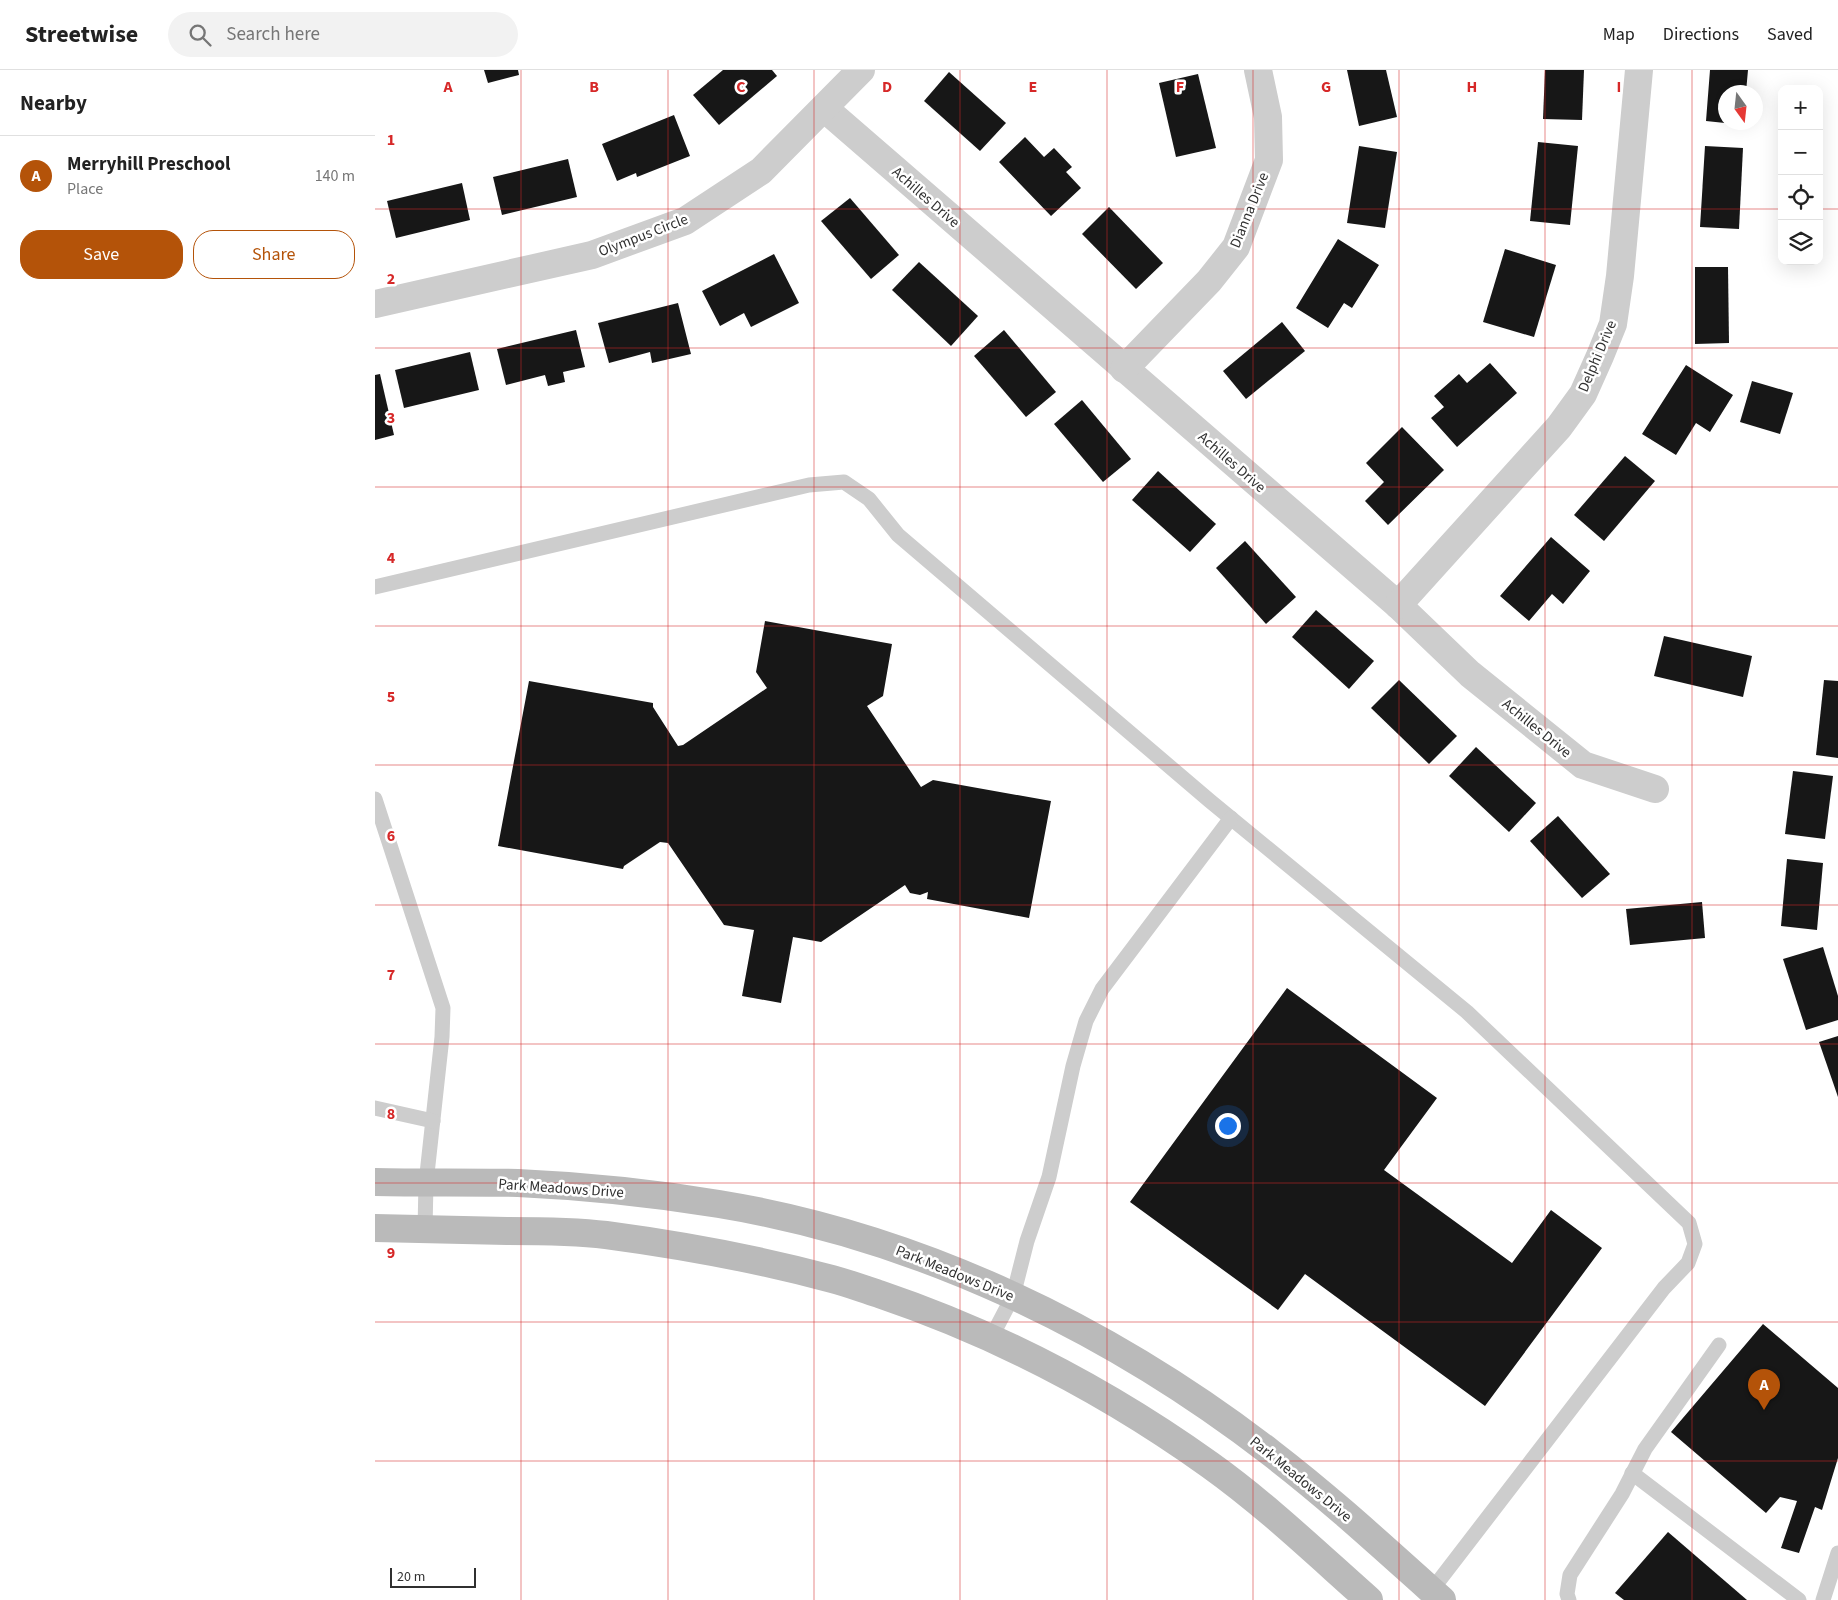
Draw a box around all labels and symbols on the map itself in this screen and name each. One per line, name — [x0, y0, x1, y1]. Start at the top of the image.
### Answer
text: A — [442, 76, 453, 98]
text: B — [589, 76, 599, 98]
text: C — [736, 76, 746, 98]
text: D — [882, 76, 892, 98]
text: E — [1029, 76, 1037, 98]
text: F — [1176, 76, 1184, 98]
text: G — [1321, 76, 1331, 98]
text: H — [1467, 76, 1477, 98]
text: I — [1617, 76, 1621, 98]
north arrow — [1718, 85, 1763, 130]
text: 1 — [387, 129, 395, 151]
street label: Achilles Drive — [887, 162, 964, 233]
street label: Dianna Drive — [1225, 169, 1274, 251]
street label: Olympus Circle — [595, 209, 691, 262]
text: 2 — [387, 268, 395, 290]
street label: Delphi Drive — [1573, 317, 1622, 395]
text: 3 — [387, 407, 395, 429]
street label: Achilles Drive — [1193, 427, 1270, 498]
text: 4 — [387, 547, 396, 569]
text: 5 — [387, 686, 395, 708]
street label: Achilles Drive — [1498, 694, 1576, 763]
text: 6 — [387, 825, 395, 847]
text: 7 — [387, 964, 395, 986]
text: 8 — [387, 1103, 395, 1125]
your location — [1215, 1113, 1241, 1139]
street label: Park Meadows Drive — [498, 1174, 624, 1203]
street label: Park Meadows Drive — [893, 1240, 1017, 1307]
text: 9 — [387, 1242, 395, 1264]
pin: A — [1748, 1369, 1780, 1410]
street label: Park Meadows Drive — [1245, 1432, 1356, 1527]
scale bar — [390, 1565, 476, 1588]

